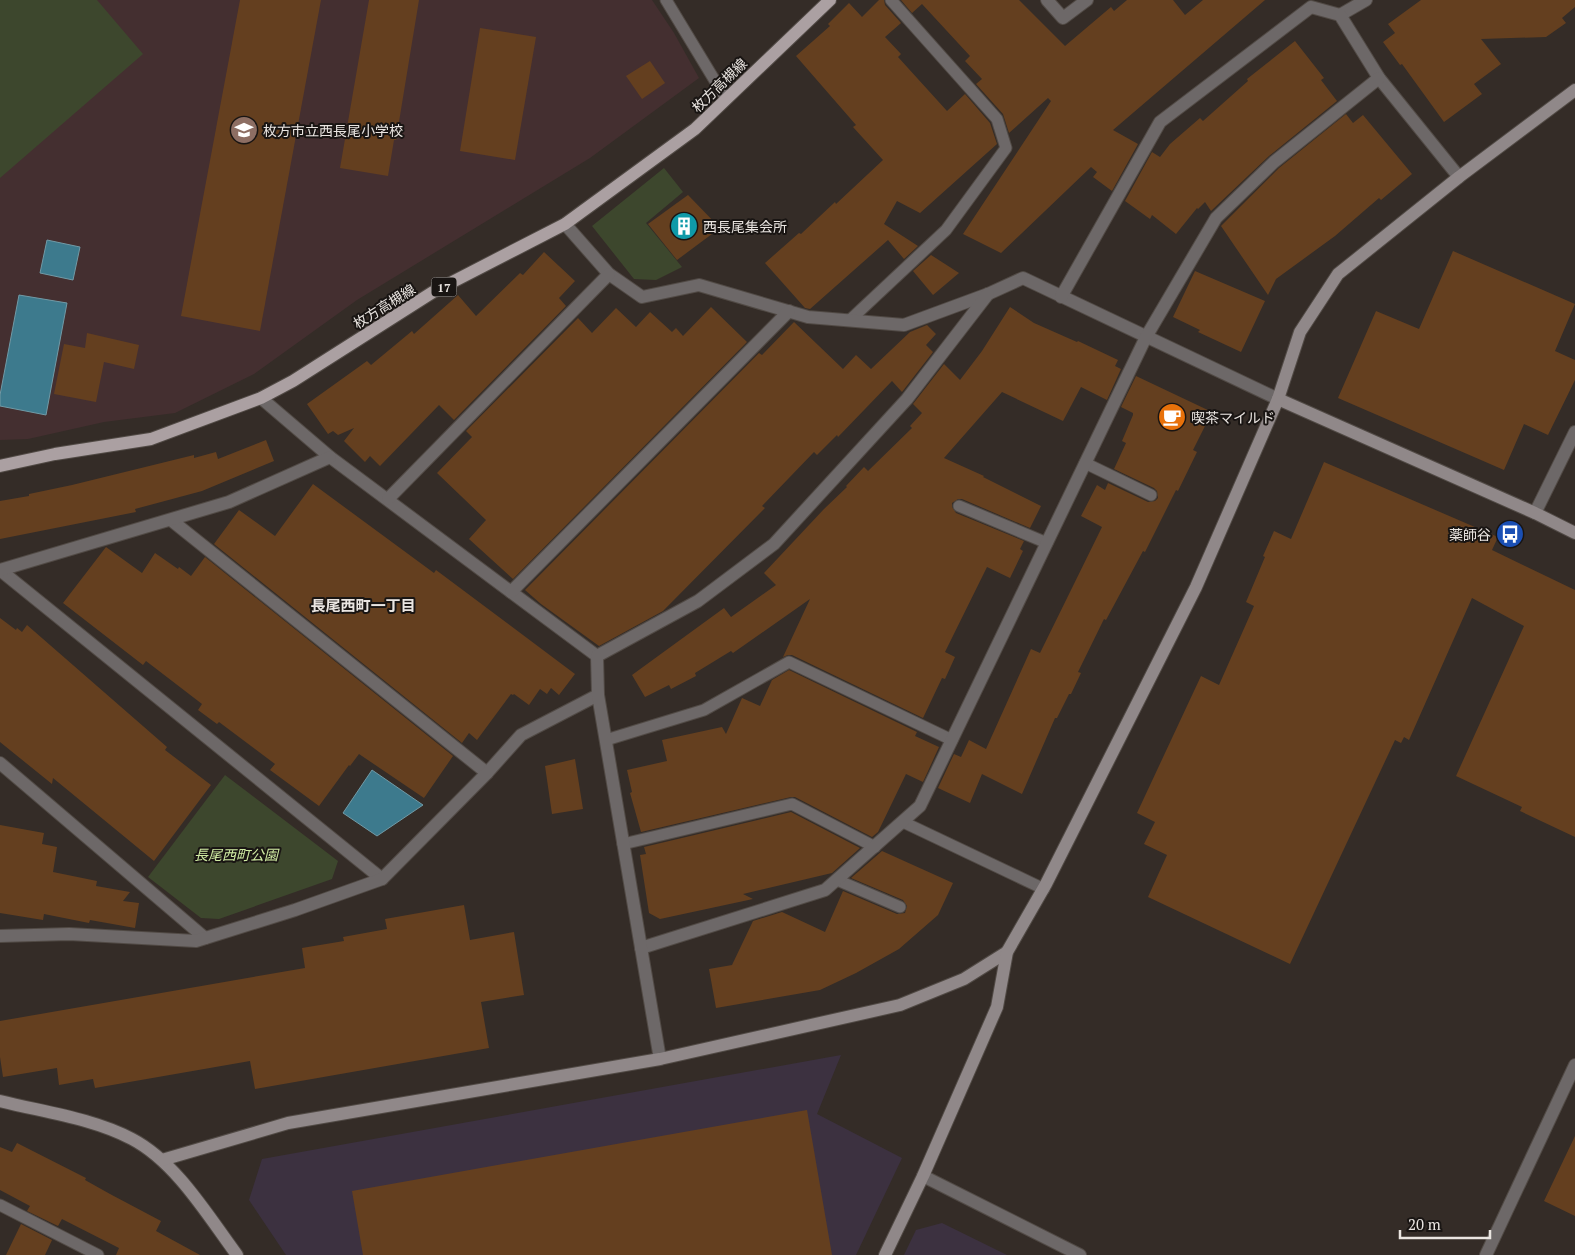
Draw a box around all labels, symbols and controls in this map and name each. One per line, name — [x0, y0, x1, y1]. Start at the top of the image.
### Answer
street label: 枚方高槻線 — [687, 54, 751, 116]
school or university icon: 枚方市立西長尾小学校 — [229, 115, 259, 145]
place label: 枚方市立西長尾小学校 — [263, 121, 403, 140]
building icon: 西長尾集会所 — [669, 211, 699, 241]
place label: 西長尾集会所 — [703, 217, 787, 236]
road number: 17 — [432, 278, 456, 296]
street label: 枚方高槻線 — [349, 279, 419, 333]
cafe icon: 喫茶マイルド — [1157, 402, 1187, 432]
place label: 喫茶マイルド — [1191, 408, 1275, 427]
bus stop icon: 薬師谷 — [1495, 519, 1525, 549]
place label: 薬師谷 — [1449, 525, 1491, 544]
district label: 長尾西町一丁目 — [310, 595, 416, 615]
park label: 長尾西町公園 — [194, 845, 280, 864]
scale bar — [1400, 1208, 1490, 1240]
text: 20 m — [1408, 1214, 1441, 1234]

